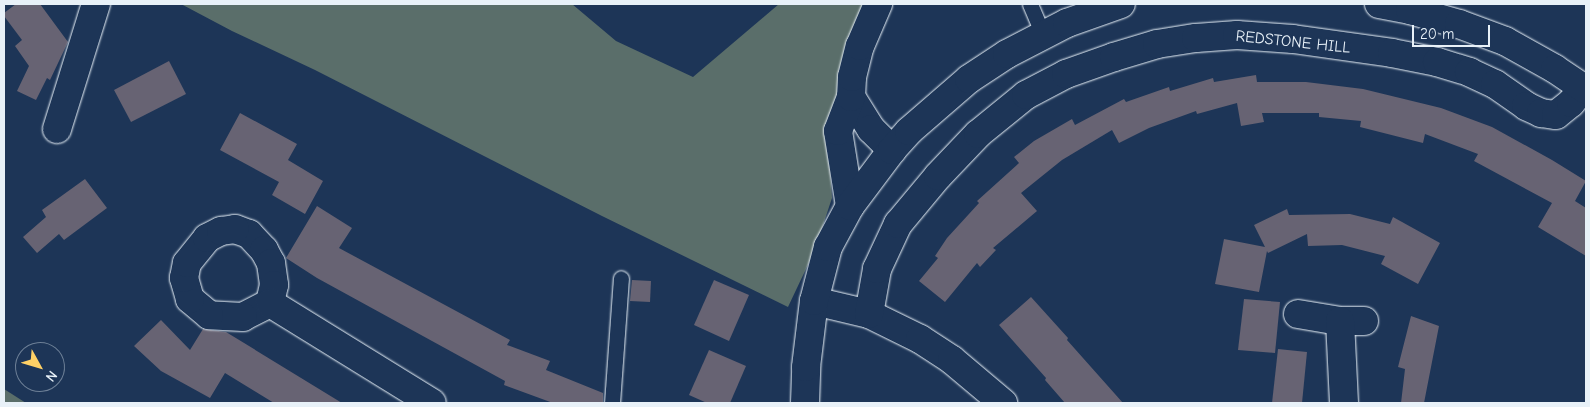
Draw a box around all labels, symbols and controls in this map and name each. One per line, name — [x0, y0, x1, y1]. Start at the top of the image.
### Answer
scale bar — [1415, 15, 1492, 47]
text: 20 m — [1420, 25, 1454, 43]
street label: REDSTONE HILL — [1235, 26, 1351, 58]
north arrow — [15, 342, 65, 392]
text: N — [42, 367, 61, 385]

